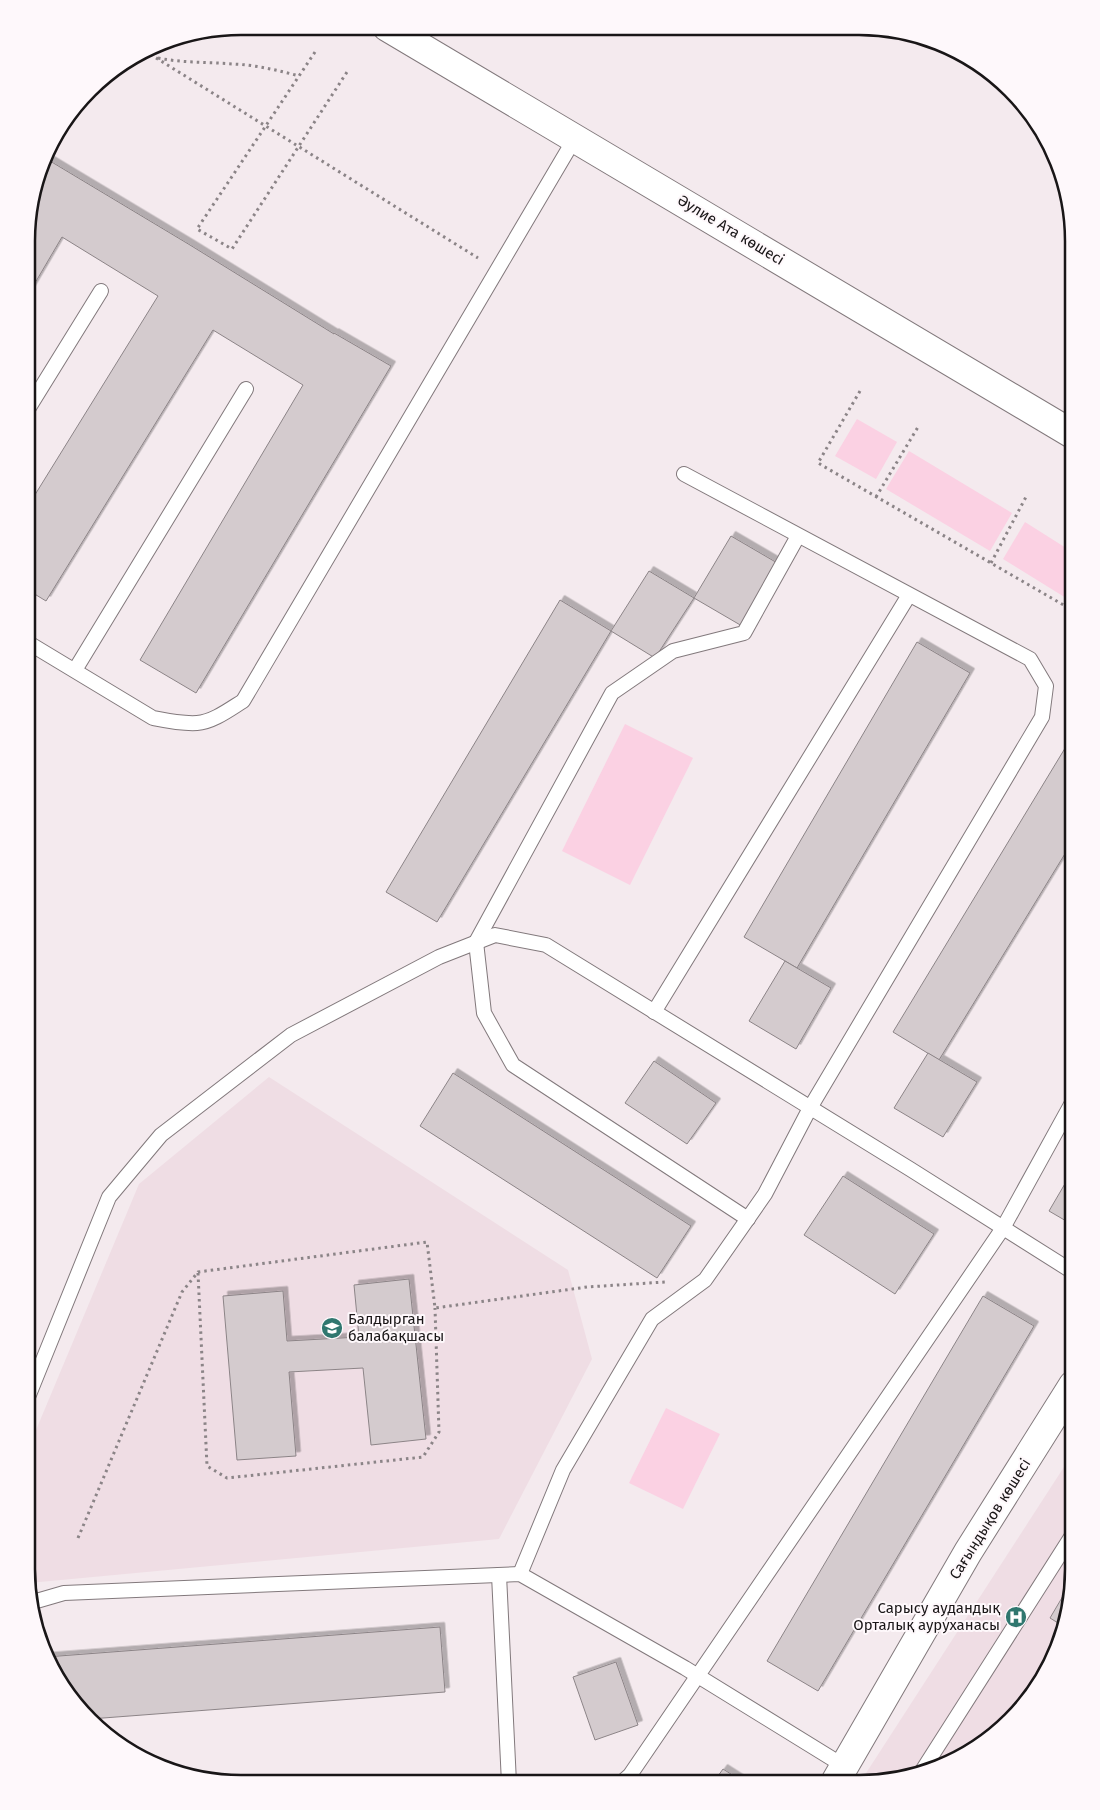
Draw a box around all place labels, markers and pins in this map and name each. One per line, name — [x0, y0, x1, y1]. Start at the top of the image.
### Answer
place label: Балдырган балабақшасы — [348, 1310, 444, 1345]
school or university icon: Балдырган балабақшасы — [320, 1316, 344, 1340]
place label: Сарысу аудандық Орталық ауруханасы — [853, 1599, 1000, 1634]
hospital icon: Сарысу аудандық Орталық ауруханасы — [1004, 1605, 1028, 1629]

